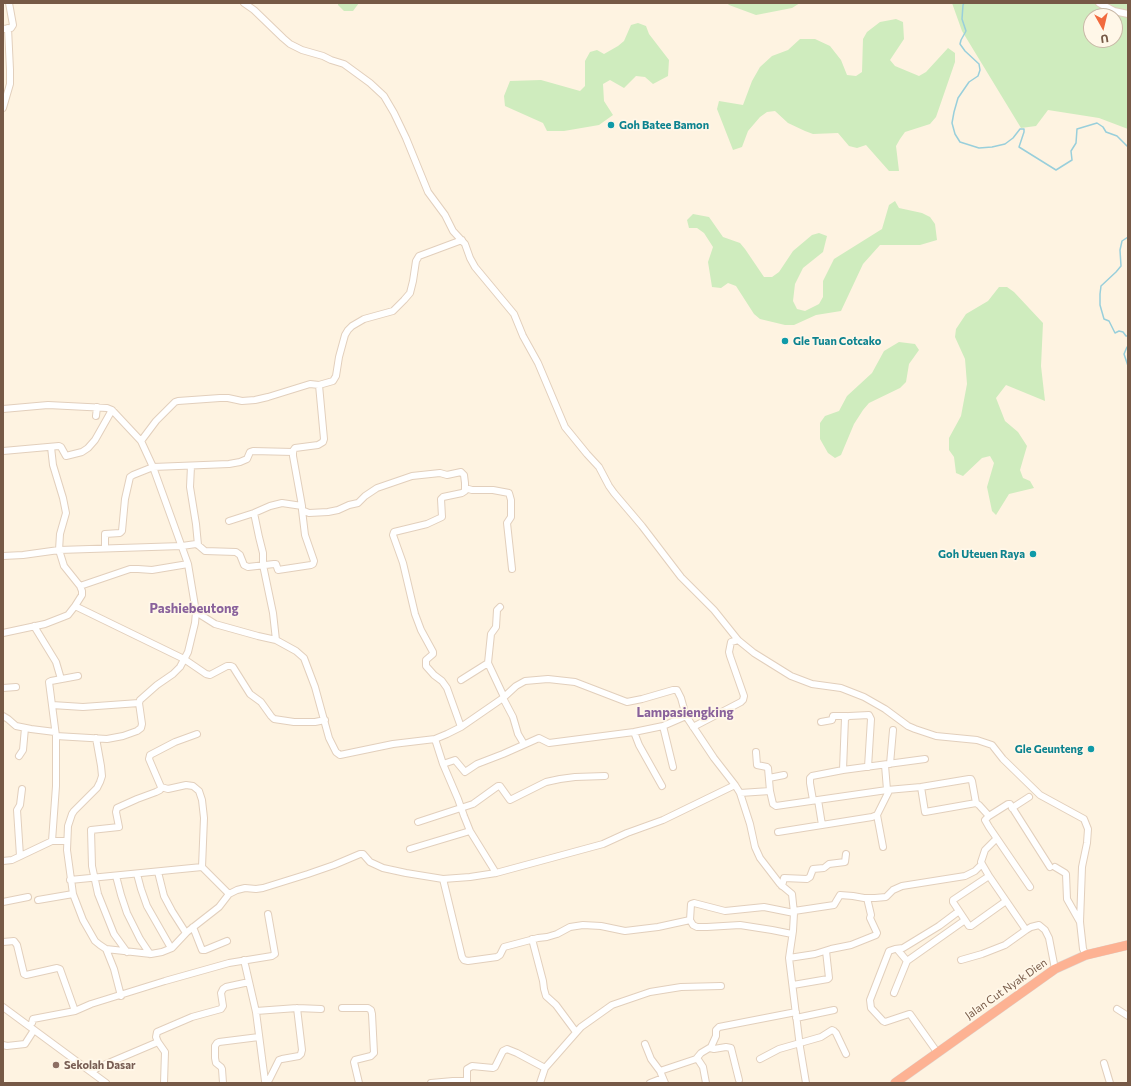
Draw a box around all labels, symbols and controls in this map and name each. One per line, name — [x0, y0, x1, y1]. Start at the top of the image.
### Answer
north arrow — [1083, 8, 1123, 48]
text: U — [1100, 32, 1109, 46]
place label: Goh Batee Bamon — [619, 118, 709, 132]
marker: Goh Batee Bamon — [606, 120, 616, 130]
place label: Gle Tuan Cotcako — [793, 334, 881, 348]
marker: Gle Tuan Cotcako — [780, 336, 790, 346]
place label: Goh Uteuen Raya — [938, 547, 1025, 561]
marker: Goh Uteuen Raya — [1028, 549, 1038, 559]
district label: Pashiebeutong — [149, 601, 239, 617]
district label: Lampasiengking — [636, 705, 734, 721]
place label: Gle Geunteng — [1015, 742, 1083, 756]
marker: Gle Geunteng — [1086, 744, 1096, 754]
street label: Jalan Cut Nyak Dien — [963, 956, 1049, 1022]
place label: Sekolah Dasar — [64, 1058, 136, 1072]
marker: Sekolah Dasar — [51, 1060, 61, 1070]

